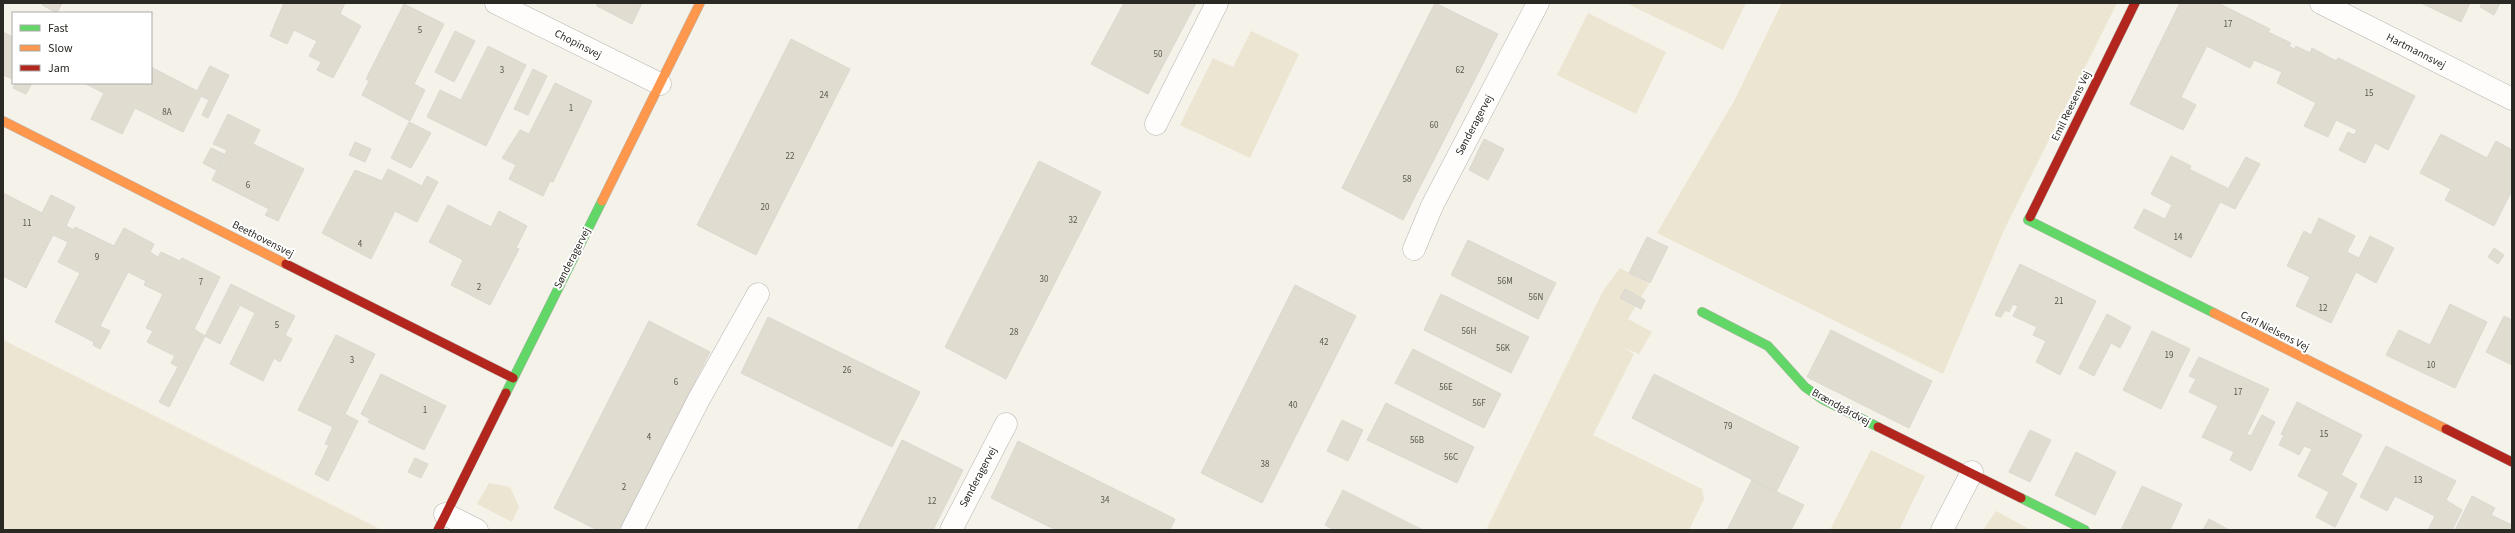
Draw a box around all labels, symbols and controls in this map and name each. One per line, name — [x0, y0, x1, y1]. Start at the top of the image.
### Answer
legend — [12, 12, 152, 84]
house number: 17 — [2224, 18, 2233, 31]
text: Fast — [48, 20, 68, 37]
house number: 5 — [418, 24, 423, 37]
street label: Chopinsvej — [552, 26, 604, 62]
street label: Hartmannsvej — [2384, 30, 2448, 72]
text: Slow — [48, 40, 73, 57]
house number: 50 — [1154, 48, 1163, 61]
text: Jam — [48, 60, 70, 77]
house number: 3 — [500, 64, 505, 77]
house number: 62 — [1456, 64, 1465, 77]
street label: Emil Reesens Vej — [2048, 68, 2094, 144]
house number: 15 — [2365, 87, 2374, 100]
house number: 24 — [820, 89, 829, 102]
street label: Sønderagervej — [1452, 92, 1496, 158]
house number: 1 — [569, 102, 573, 115]
house number: 8A — [162, 106, 172, 119]
house number: 60 — [1430, 119, 1439, 132]
house number: 22 — [786, 150, 795, 163]
house number: 58 — [1403, 173, 1412, 186]
house number: 6 — [246, 179, 251, 192]
house number: 20 — [761, 201, 770, 214]
house number: 32 — [1069, 214, 1078, 227]
house number: 11 — [23, 217, 31, 230]
street label: Beethovensvej — [230, 217, 296, 261]
street label: Sønderagervej — [550, 225, 594, 291]
house number: 14 — [2174, 231, 2183, 244]
house number: 4 — [358, 238, 363, 251]
house number: 9 — [95, 251, 100, 264]
house number: 30 — [1040, 273, 1049, 286]
house number: 56M — [1497, 275, 1513, 288]
house number: 7 — [199, 276, 204, 289]
house number: 2 — [477, 281, 482, 294]
house number: 56N — [1529, 291, 1544, 304]
house number: 21 — [2055, 295, 2063, 308]
house number: 12 — [2319, 302, 2328, 315]
street label: Carl Nielsens Vej — [2238, 307, 2312, 355]
house number: 5 — [275, 319, 280, 332]
house number: 56H — [1462, 325, 1477, 338]
house number: 28 — [1010, 326, 1019, 339]
house number: 42 — [1320, 336, 1329, 349]
house number: 56K — [1496, 342, 1511, 355]
house number: 19 — [2165, 349, 2174, 362]
house number: 3 — [350, 354, 355, 367]
house number: 10 — [2427, 359, 2436, 372]
house number: 26 — [843, 364, 852, 377]
house number: 6 — [674, 376, 679, 389]
house number: 56E — [1439, 381, 1453, 394]
street label: Brændgårdvej — [1809, 385, 1873, 429]
house number: 17 — [2234, 386, 2243, 399]
house number: 56F — [1472, 397, 1486, 410]
house number: 40 — [1289, 399, 1298, 412]
house number: 1 — [423, 404, 427, 417]
house number: 79 — [1724, 420, 1733, 433]
house number: 15 — [2320, 428, 2329, 441]
house number: 4 — [647, 431, 652, 444]
house number: 56B — [1410, 434, 1424, 447]
street label: Sønderagervej — [956, 444, 1000, 510]
house number: 56C — [1444, 451, 1458, 464]
house number: 38 — [1261, 458, 1270, 471]
house number: 13 — [2414, 474, 2423, 487]
house number: 2 — [622, 481, 627, 494]
house number: 34 — [1101, 494, 1110, 507]
house number: 12 — [928, 495, 937, 508]

